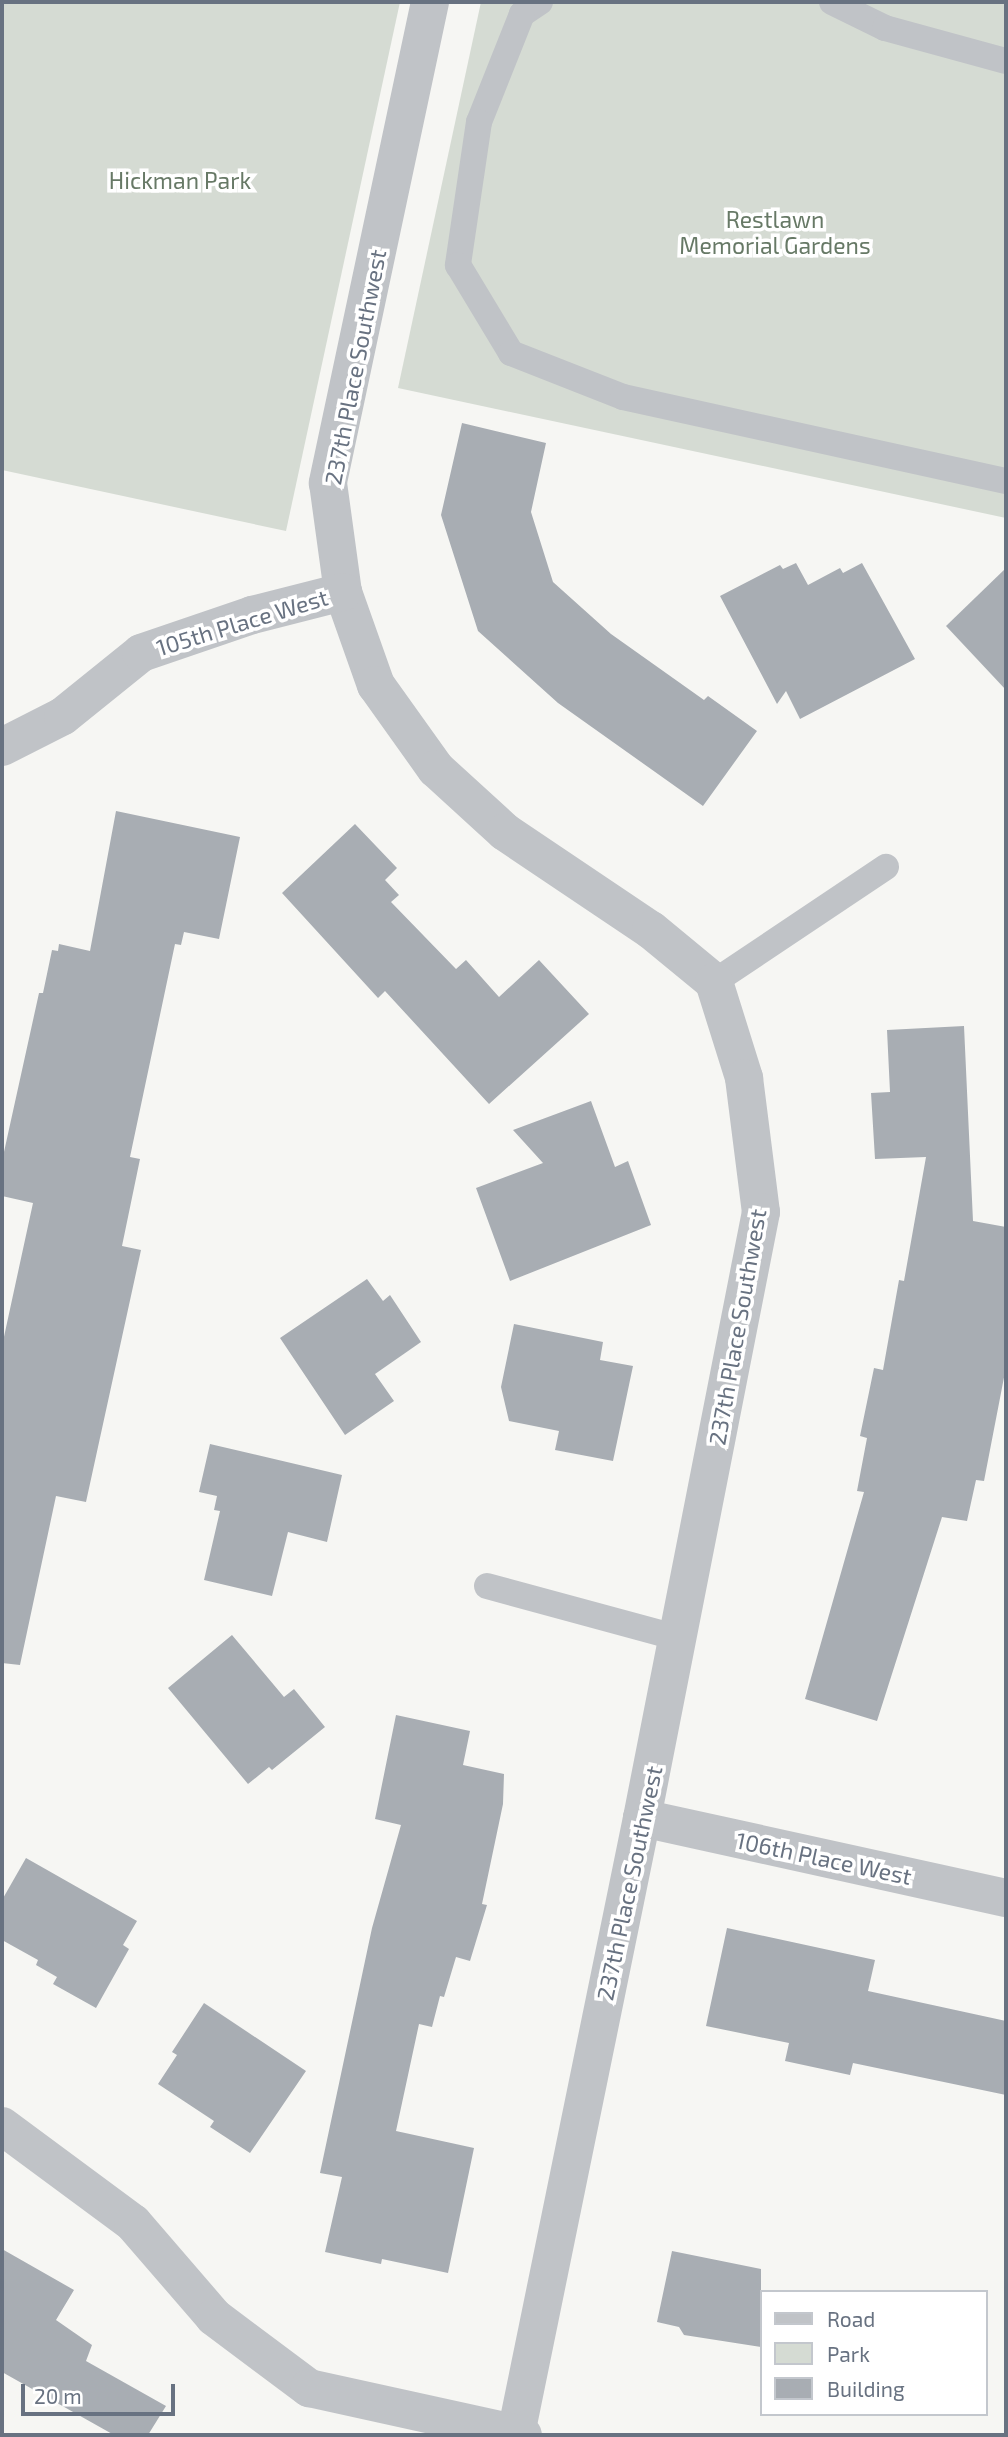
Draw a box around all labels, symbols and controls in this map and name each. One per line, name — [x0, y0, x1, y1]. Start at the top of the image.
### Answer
park label: Hickman Park — [109, 166, 251, 194]
park label: Restlawn Memorial Gardens — [679, 205, 871, 259]
street label: 237th Place Southwest — [319, 247, 391, 487]
street label: 105th Place West — [153, 583, 331, 661]
street label: 237th Place Southwest — [703, 1207, 771, 1447]
street label: 237th Place Southwest — [591, 1763, 667, 2003]
street label: 106th Place West — [733, 1826, 915, 1890]
legend — [760, 2290, 987, 2416]
text: Road — [827, 2306, 875, 2331]
text: Park — [827, 2341, 870, 2366]
scale bar — [24, 2370, 178, 2414]
text: Building — [827, 2376, 905, 2401]
text: 20 m — [34, 2383, 82, 2408]

